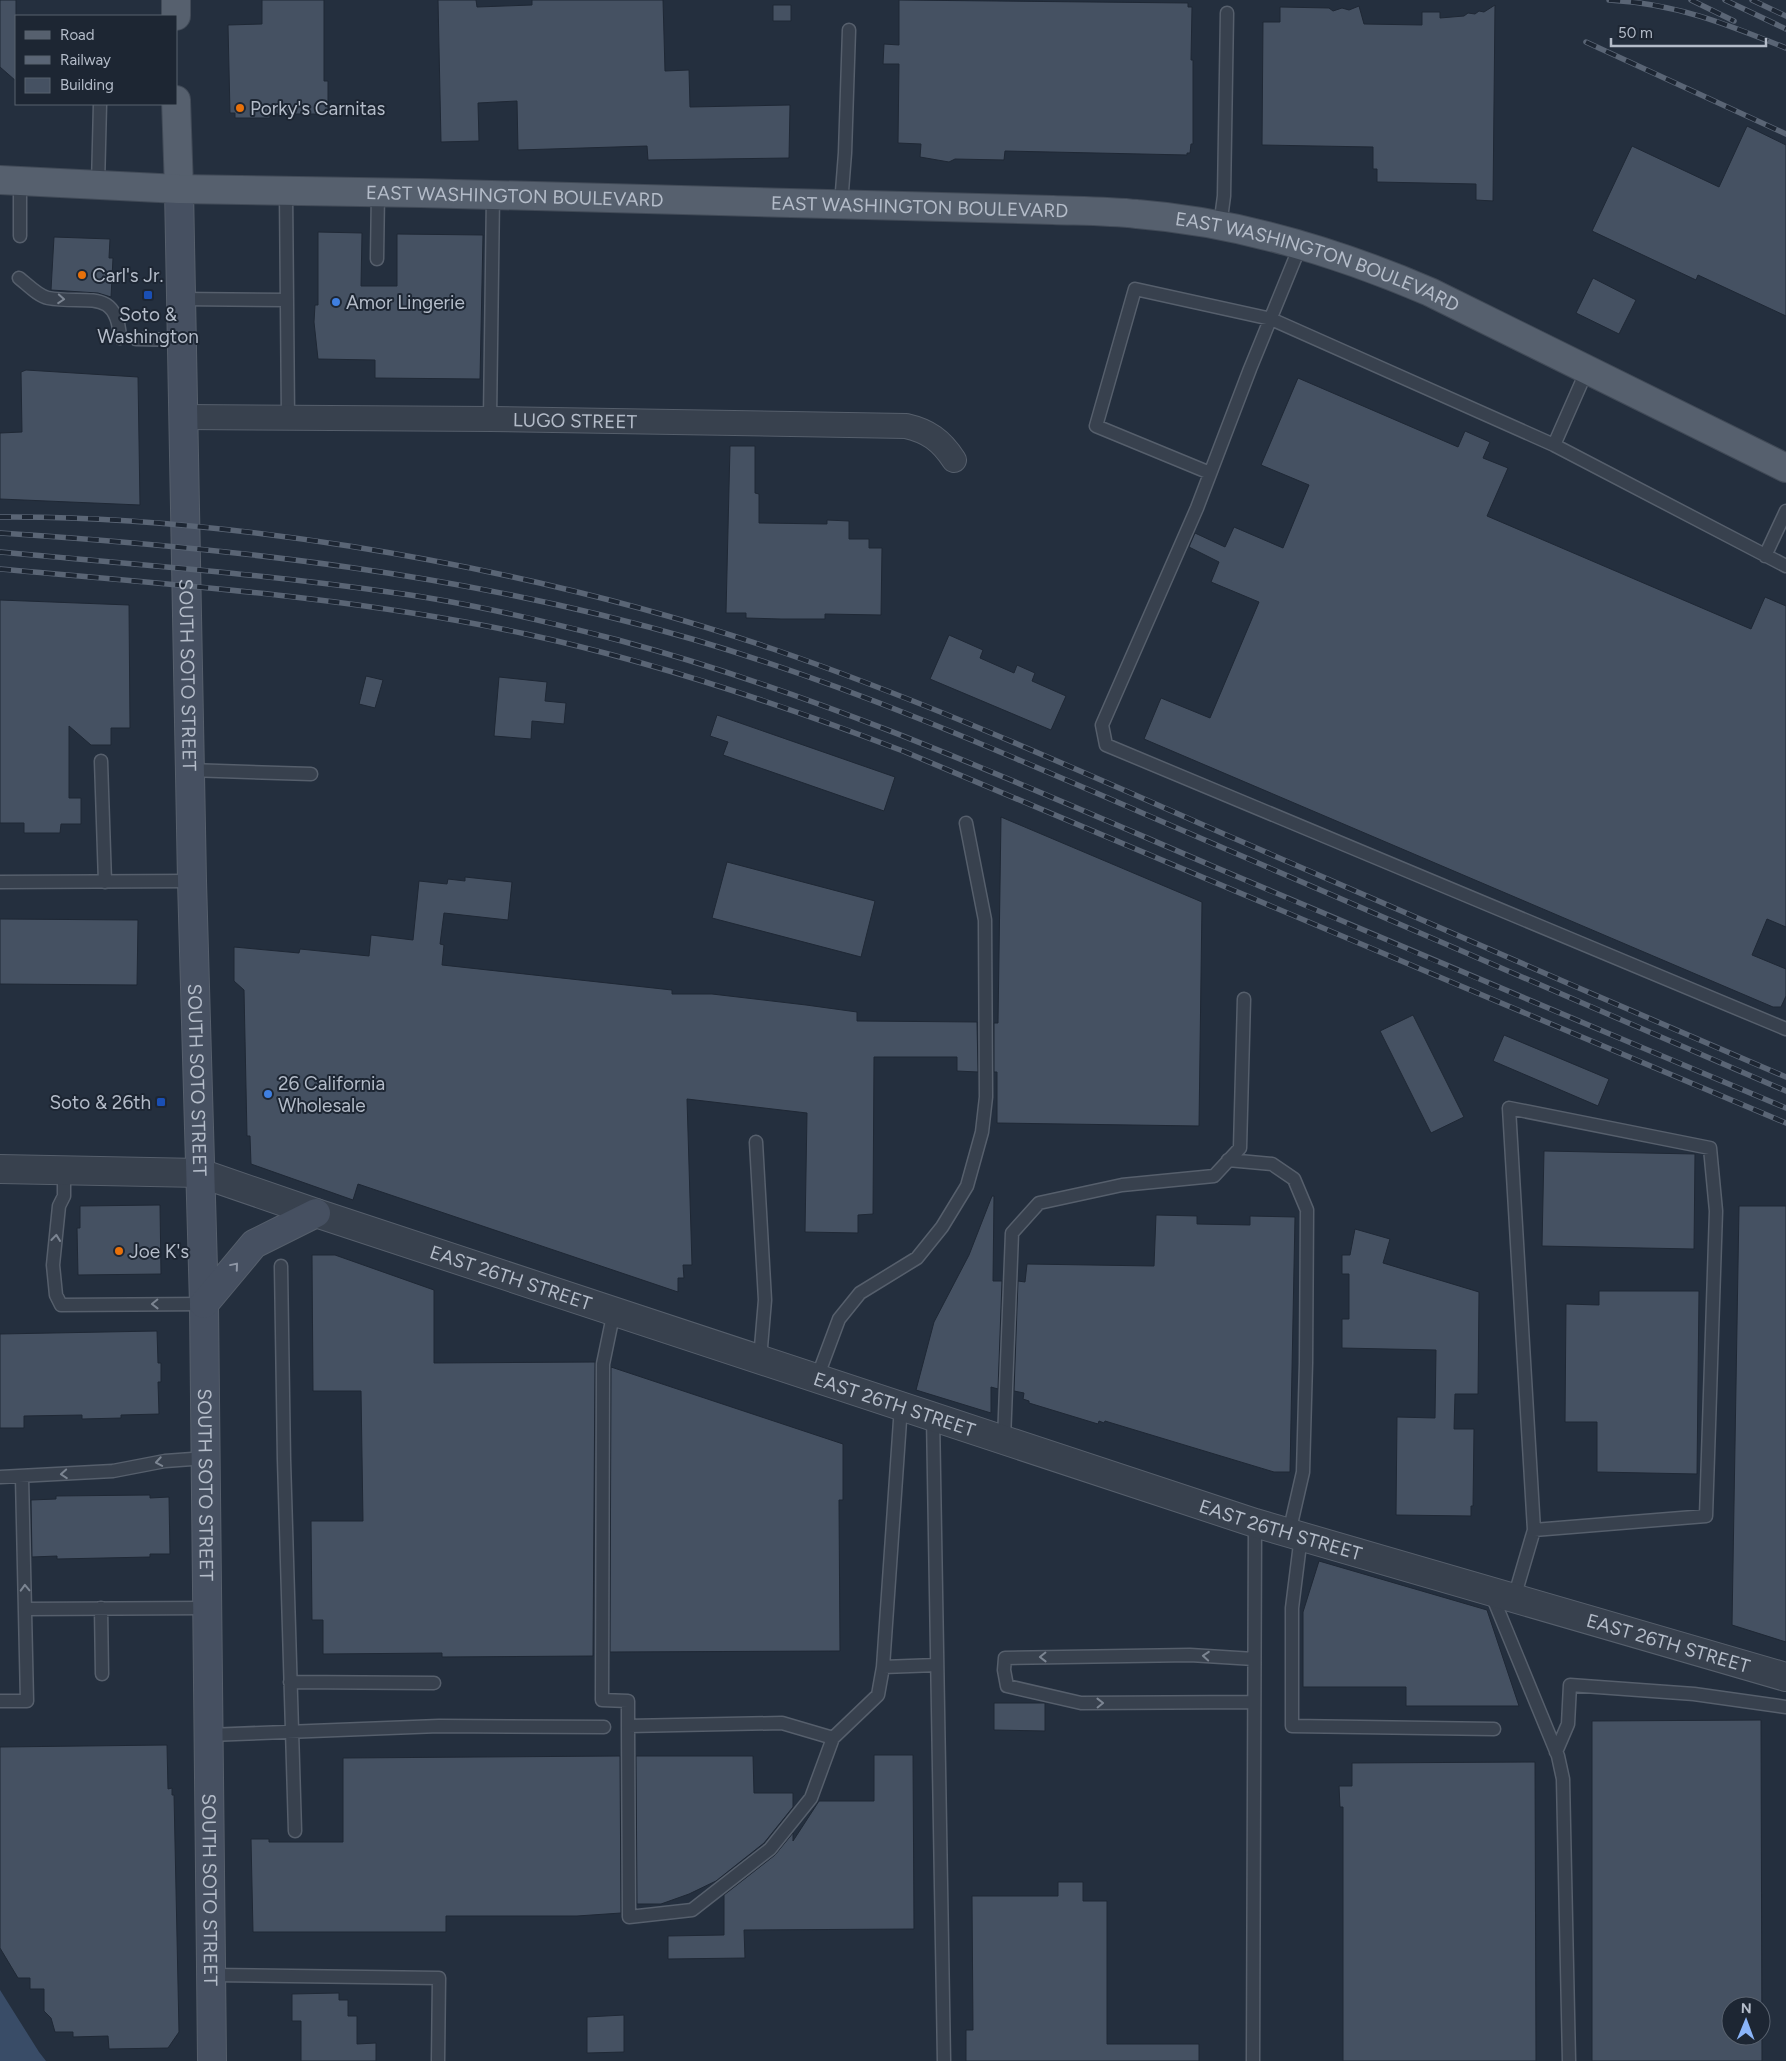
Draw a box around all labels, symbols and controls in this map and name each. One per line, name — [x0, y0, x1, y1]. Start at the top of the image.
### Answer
legend — [15, 15, 178, 105]
scale bar — [1611, 15, 1766, 47]
text: 50 m — [1618, 24, 1653, 42]
text: Road — [60, 26, 95, 44]
text: Railway — [60, 51, 111, 69]
text: Building — [60, 76, 114, 94]
place label: Porky's Carnitas — [250, 97, 385, 120]
marker: Porky's Carnitas — [234, 102, 246, 114]
street label: EAST WASHINGTON BOULEVARD — [366, 181, 664, 211]
street label: EAST WASHINGTON BOULEVARD — [771, 191, 1069, 222]
street label: EAST WASHINGTON BOULEVARD — [1174, 207, 1463, 316]
place label: Carl's Jr. — [92, 264, 164, 287]
marker: Carl's Jr. — [76, 269, 88, 281]
marker: Soto & Washington — [142, 289, 154, 301]
place label: Amor Lingerie — [346, 291, 465, 314]
one-way arrow — [57, 293, 65, 304]
marker: Amor Lingerie — [330, 296, 342, 308]
place label: Soto & Washington — [97, 303, 199, 348]
street label: LUGO STREET — [513, 408, 638, 433]
street label: SOUTH SOTO STREET — [175, 578, 201, 772]
street label: SOUTH SOTO STREET — [183, 983, 212, 1177]
place label: 26 California Wholesale — [278, 1072, 385, 1117]
marker: 26 California Wholesale — [262, 1088, 274, 1100]
place label: Soto & 26th — [49, 1091, 151, 1114]
marker: Soto & 26th — [155, 1096, 167, 1108]
one-way arrow — [50, 1234, 61, 1242]
place label: Joe K's — [129, 1240, 189, 1263]
street label: EAST 26TH STREET — [427, 1240, 595, 1315]
marker: Joe K's — [113, 1245, 125, 1257]
one-way arrow — [230, 1263, 239, 1272]
one-way arrow — [151, 1299, 159, 1309]
street label: EAST 26TH STREET — [811, 1367, 979, 1442]
street label: SOUTH SOTO STREET — [193, 1388, 218, 1582]
one-way arrow — [154, 1457, 163, 1467]
one-way arrow — [60, 1469, 68, 1480]
street label: EAST 26TH STREET — [1196, 1494, 1365, 1565]
one-way arrow — [20, 1583, 31, 1591]
street label: EAST 26TH STREET — [1584, 1608, 1753, 1678]
one-way arrow — [1201, 1650, 1209, 1661]
one-way arrow — [1039, 1652, 1046, 1662]
one-way arrow — [1097, 1698, 1105, 1708]
street label: SOUTH SOTO STREET — [198, 1793, 223, 1987]
north arrow — [1721, 1996, 1771, 2046]
text: N — [1741, 2000, 1752, 2017]

